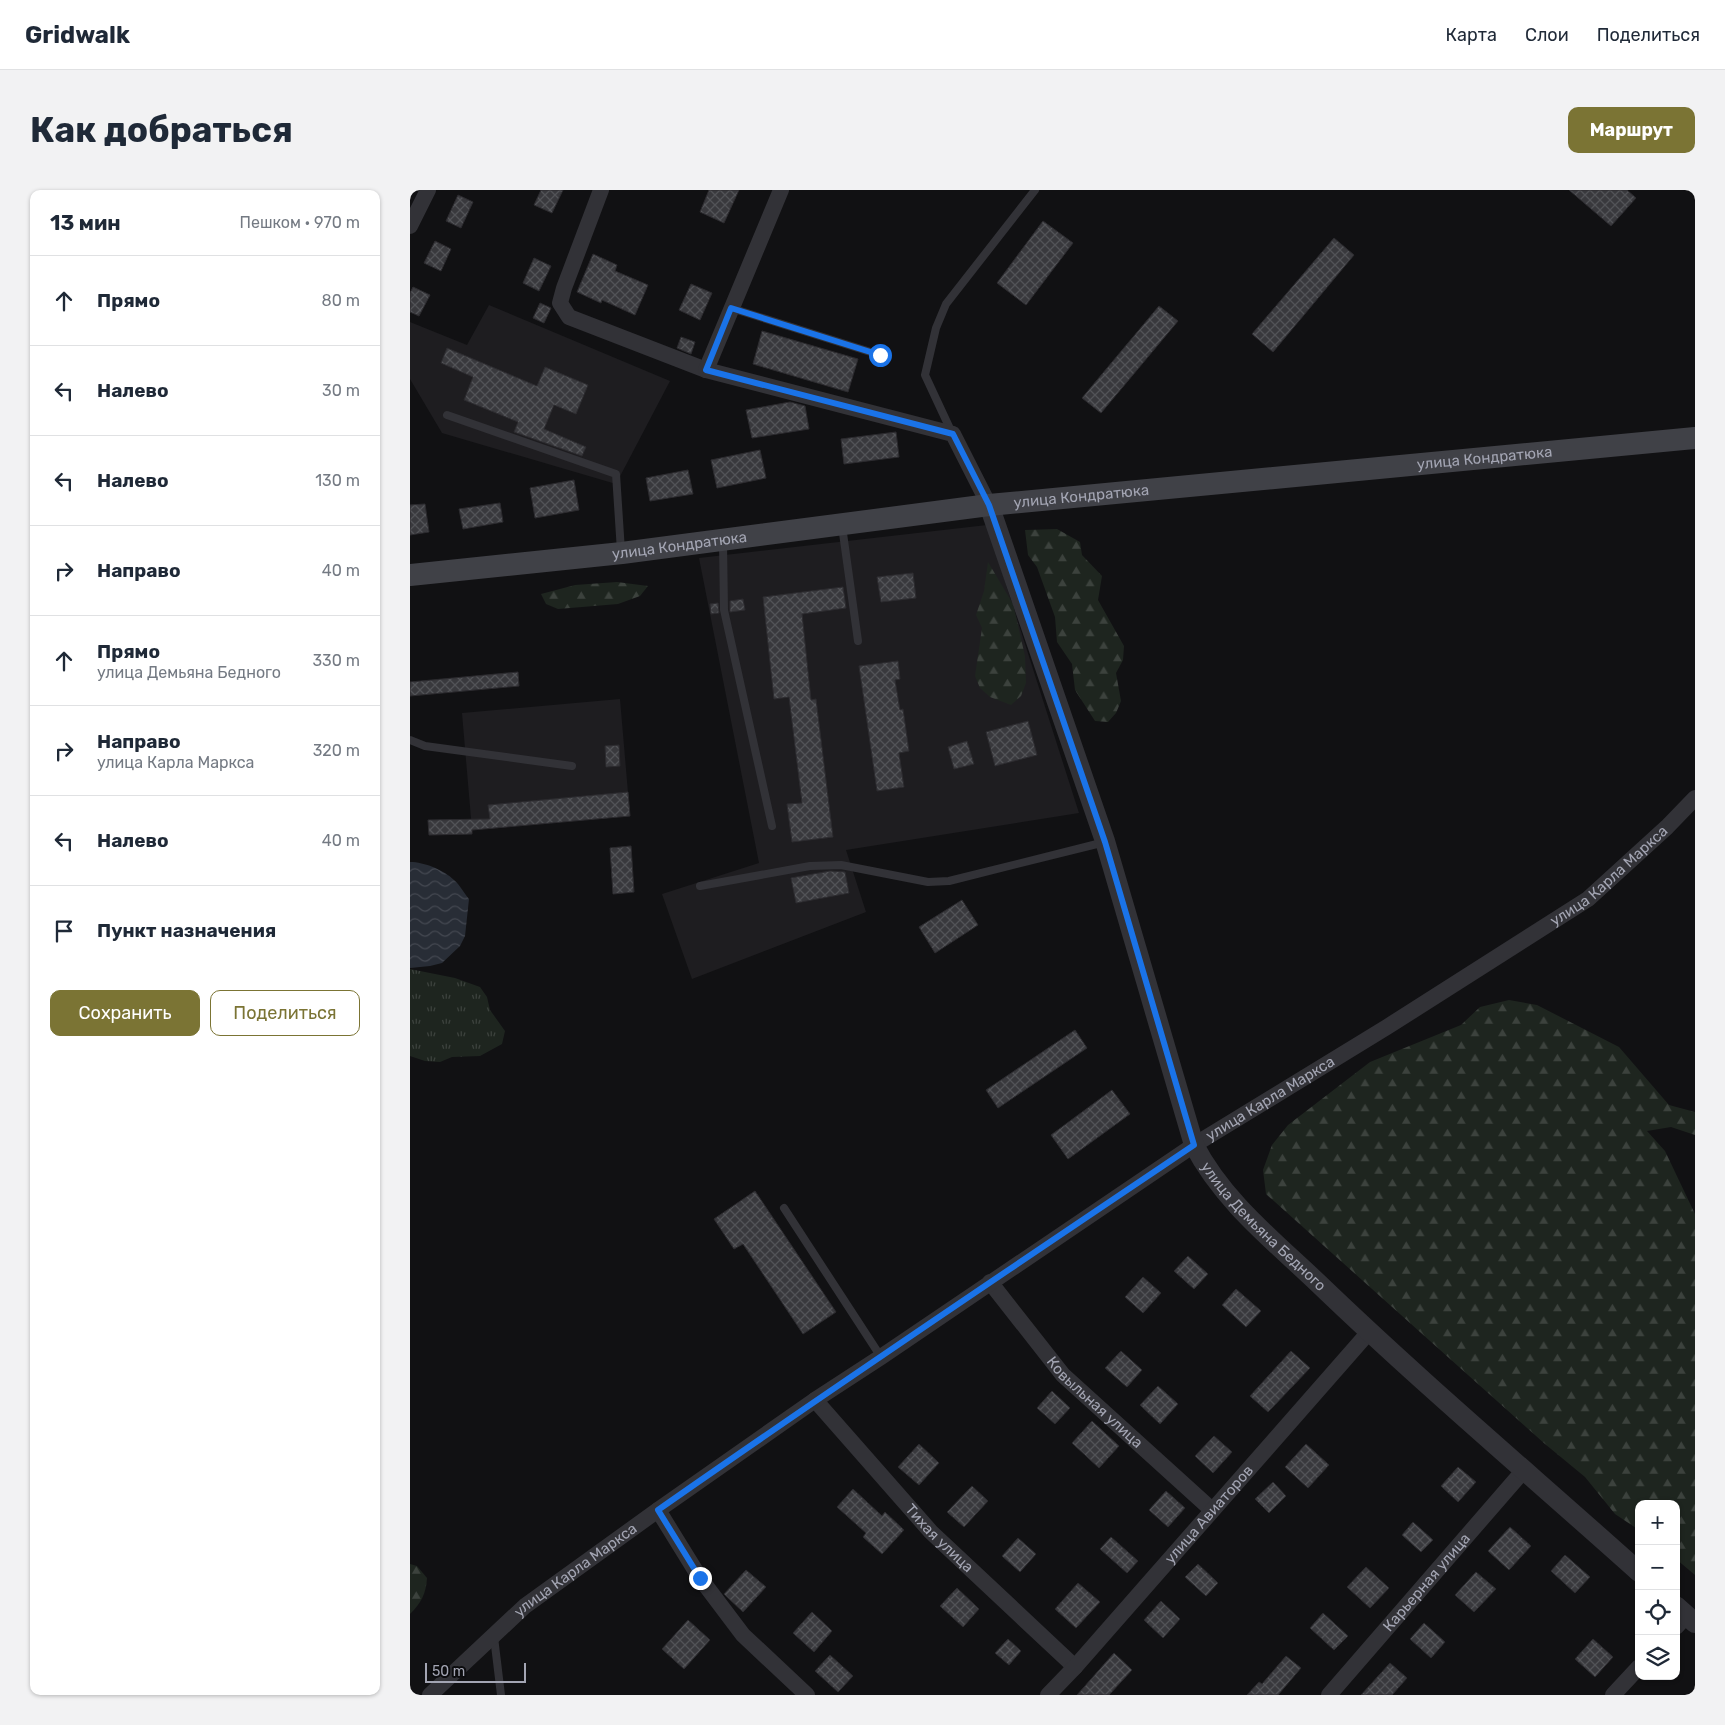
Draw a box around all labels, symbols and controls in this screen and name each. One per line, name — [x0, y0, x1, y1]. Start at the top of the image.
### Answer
text: Gridwalk — [25, 21, 130, 49]
text: Карта — [1446, 24, 1497, 46]
text: Слои — [1525, 24, 1569, 46]
text: Поделиться — [1597, 24, 1700, 46]
button: Маршрут — [1568, 107, 1695, 153]
text: Как добраться — [30, 109, 293, 151]
text: 13 мин — [50, 210, 121, 235]
text: Пешком · 970 m — [240, 213, 360, 232]
icon: ahead — [50, 287, 78, 315]
text: Прямо — [97, 289, 160, 312]
text: 80 m — [322, 291, 360, 310]
route start — [869, 344, 892, 367]
icon: left — [50, 377, 78, 405]
text: Налево — [97, 379, 169, 402]
text: 30 m — [322, 381, 360, 400]
street label: улица Кондратюка — [1416, 443, 1553, 473]
icon: left — [50, 467, 78, 495]
text: Налево — [97, 469, 169, 492]
text: 130 m — [315, 471, 360, 490]
street label: улица Кондратюка — [1013, 481, 1150, 512]
street label: улица Кондратюка — [611, 528, 748, 563]
icon: right — [50, 557, 78, 585]
text: Направо — [97, 559, 181, 582]
text: 40 m — [322, 561, 360, 580]
text: Прямо — [97, 640, 160, 663]
icon: ahead — [50, 647, 78, 675]
text: 330 m — [312, 651, 360, 670]
text: улица Демьяна Бедного — [97, 663, 281, 682]
text: Направо — [97, 730, 181, 753]
icon: right — [50, 737, 78, 765]
text: 320 m — [313, 741, 360, 760]
text: улица Карла Маркса — [97, 753, 254, 772]
street label: улица Карла Маркса — [1547, 822, 1671, 930]
icon: left — [50, 827, 78, 855]
text: Налево — [97, 829, 169, 852]
text: 40 m — [322, 831, 360, 850]
icon: arrive — [50, 917, 78, 945]
text: Пункт назначения — [97, 919, 276, 942]
button: Сохранить — [50, 990, 200, 1036]
button: Поделиться — [210, 990, 360, 1036]
street label: улица Карла Маркса — [1202, 1052, 1338, 1145]
street label: улица Демьяна Бедного — [1197, 1159, 1330, 1295]
street label: Ковыльная улица — [1043, 1353, 1147, 1452]
street label: улица Авиаторов — [1161, 1461, 1257, 1567]
street label: Тихая улица — [902, 1500, 977, 1576]
map controls — [1635, 1500, 1680, 1680]
button: + — [1635, 1500, 1680, 1545]
street label: улица Карла Маркса — [510, 1519, 640, 1621]
street label: Карьерная улица — [1379, 1530, 1474, 1635]
button: − — [1635, 1545, 1680, 1590]
route end — [689, 1567, 712, 1590]
button: locate — [1635, 1590, 1680, 1635]
button: layers — [1635, 1635, 1680, 1680]
scale bar — [425, 1660, 526, 1683]
text: 50 m — [432, 1663, 465, 1680]

